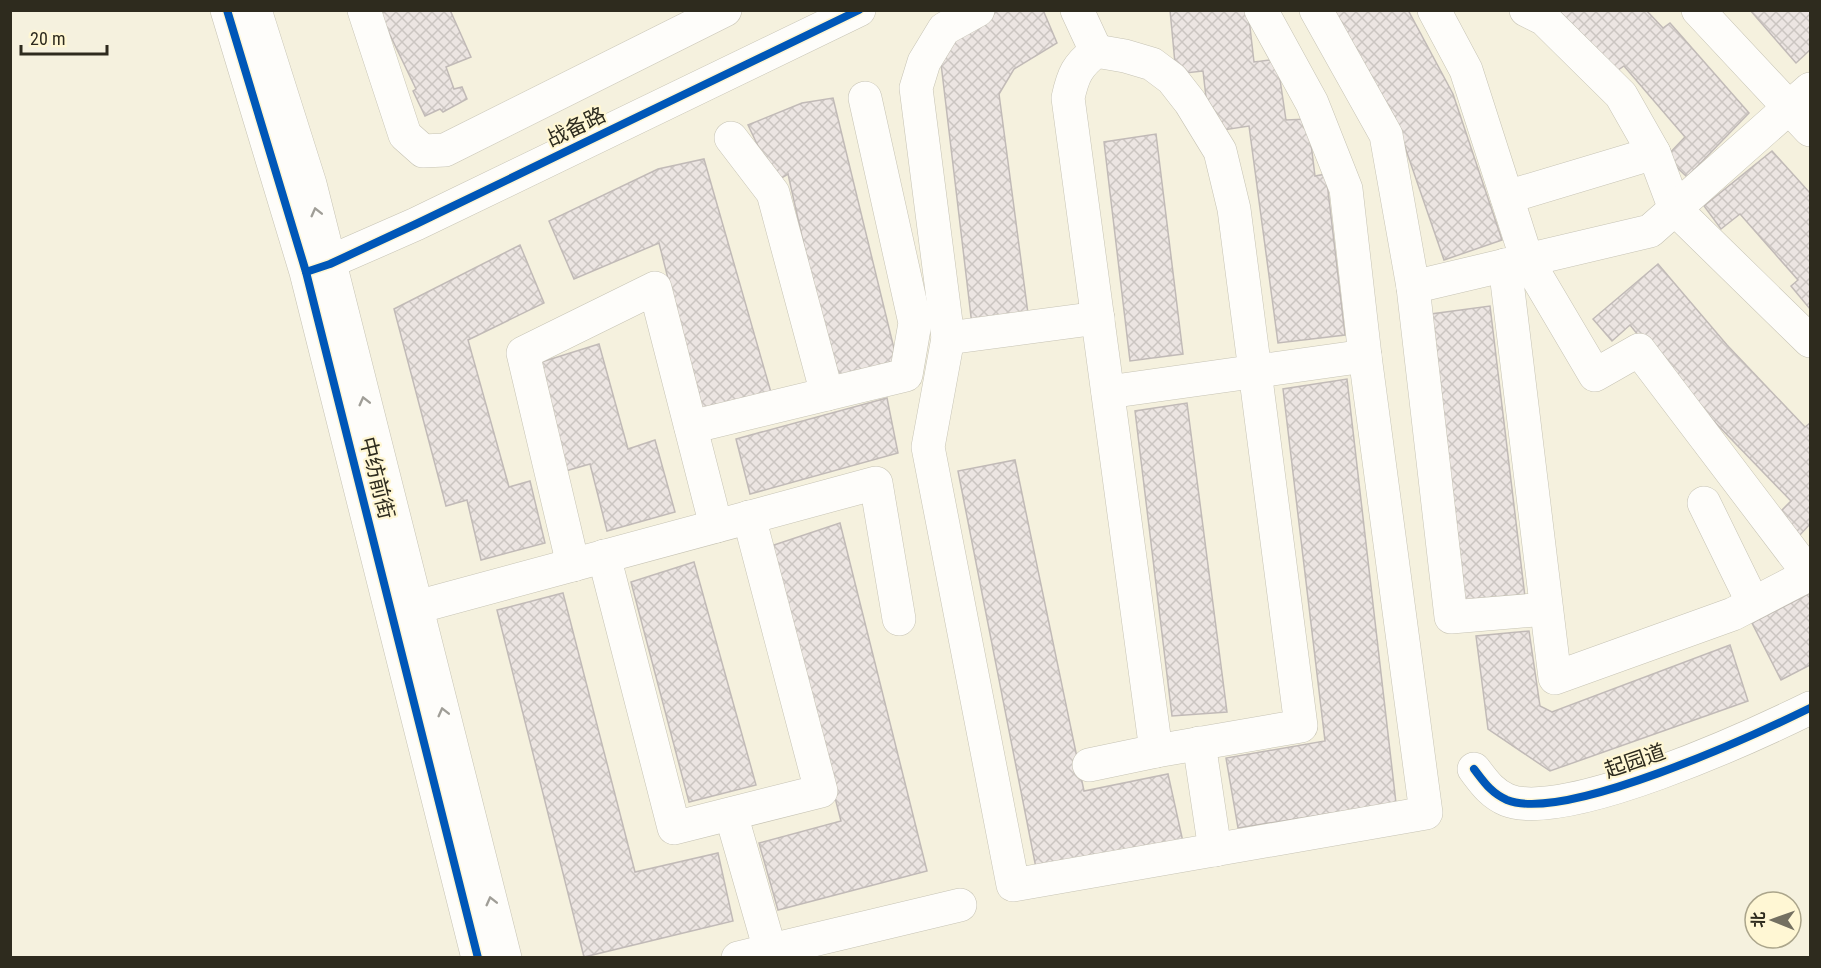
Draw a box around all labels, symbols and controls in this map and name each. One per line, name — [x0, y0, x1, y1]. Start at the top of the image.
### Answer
scale bar — [21, 18, 106, 56]
text: 20 m — [30, 28, 65, 49]
street label: 战备路 — [542, 102, 610, 152]
one-way arrow — [311, 207, 324, 217]
one-way arrow — [359, 396, 372, 406]
street label: 中纺前街 — [355, 434, 399, 522]
one-way arrow — [438, 707, 450, 718]
street label: 起园道 — [1601, 739, 1669, 783]
north arrow — [1743, 890, 1803, 950]
one-way arrow — [485, 896, 498, 906]
text: 北 — [1749, 912, 1768, 928]

